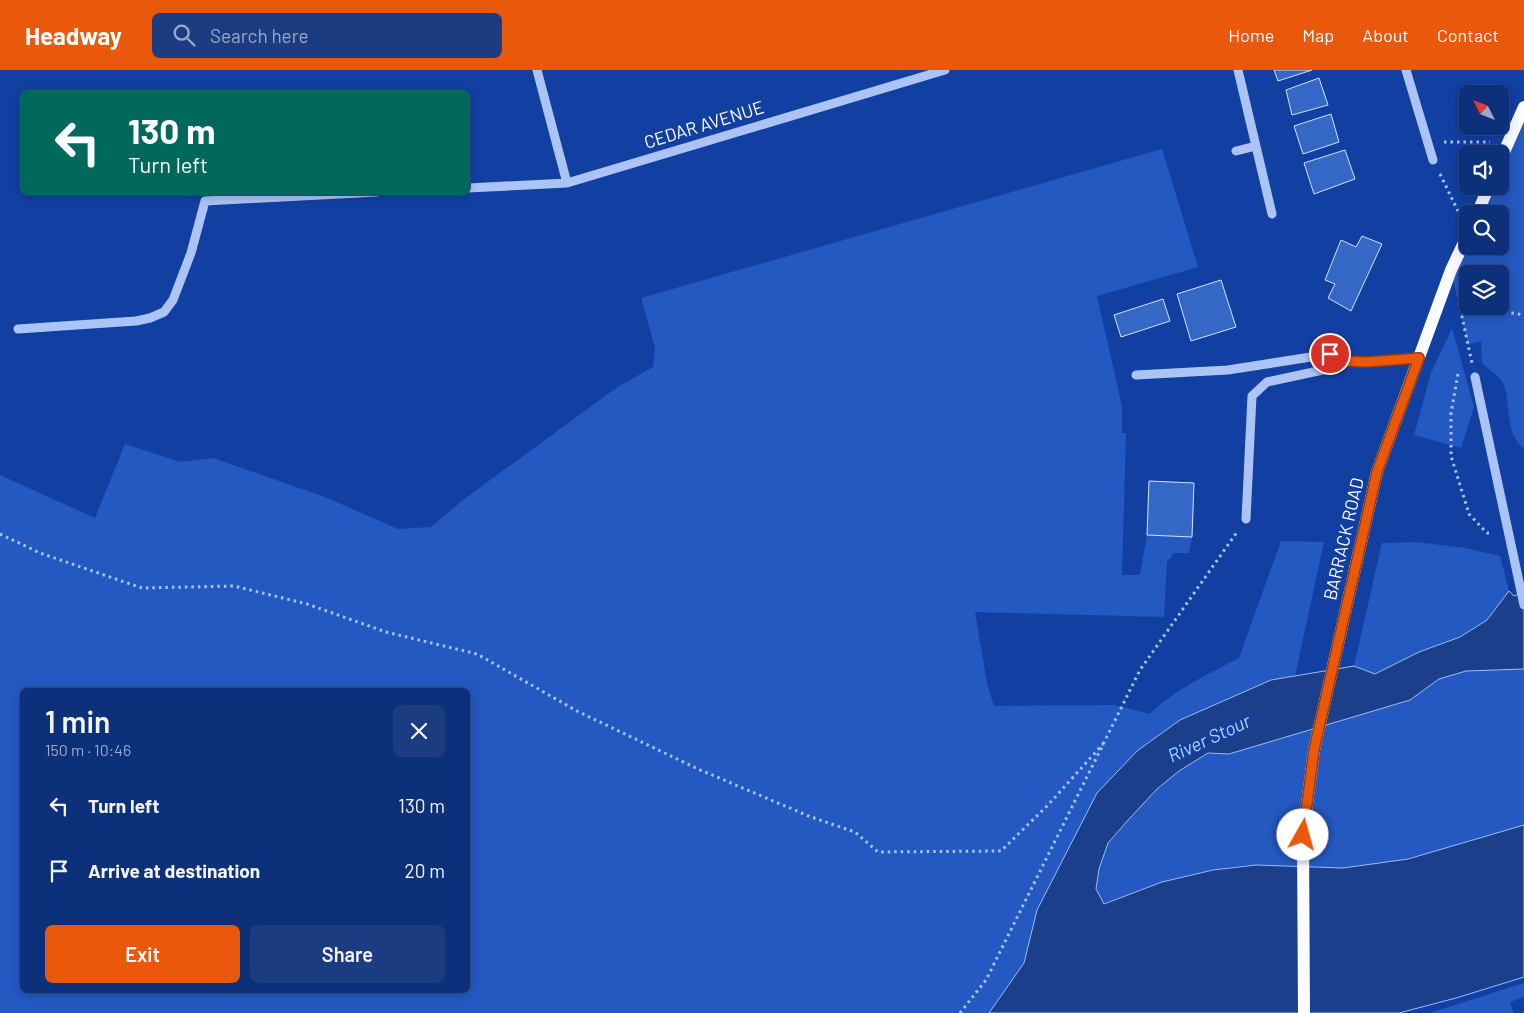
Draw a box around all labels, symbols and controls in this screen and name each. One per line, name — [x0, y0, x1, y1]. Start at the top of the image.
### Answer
search box — [152, 13, 502, 58]
text: Headway — [25, 21, 122, 50]
icon: search — [170, 21, 198, 49]
text: Search here — [210, 24, 309, 47]
text: Home — [1228, 24, 1274, 46]
text: Map — [1302, 24, 1334, 46]
text: About — [1362, 24, 1409, 46]
text: Contact — [1437, 24, 1499, 46]
north arrow — [1459, 85, 1509, 135]
map controls — [1459, 85, 1509, 315]
street label: CEDAR AVENUE — [641, 95, 766, 153]
text: 130 m — [128, 109, 215, 151]
icon: left — [45, 110, 110, 175]
button: sound — [1459, 145, 1509, 195]
text: Turn left — [128, 151, 208, 177]
button: search — [1459, 205, 1509, 255]
button: layers — [1459, 265, 1509, 315]
pin — [1309, 333, 1351, 375]
icon: arrive — [1316, 340, 1344, 368]
street label: BARRACK ROAD — [1318, 475, 1368, 602]
text: 1 min — [45, 703, 110, 739]
button: close — [393, 705, 445, 757]
water label: River Stour — [1164, 708, 1255, 767]
text: 150 m · 10:46 — [45, 740, 131, 759]
icon: left — [45, 792, 73, 820]
text: Turn left — [88, 794, 159, 817]
text: 130 m — [398, 794, 445, 817]
position arrow — [1276, 808, 1328, 860]
icon: arrive — [45, 857, 73, 885]
text: Arrive at destination — [88, 859, 260, 882]
text: 20 m — [405, 859, 445, 882]
button: Exit — [45, 925, 240, 983]
button: Share — [250, 925, 445, 983]

